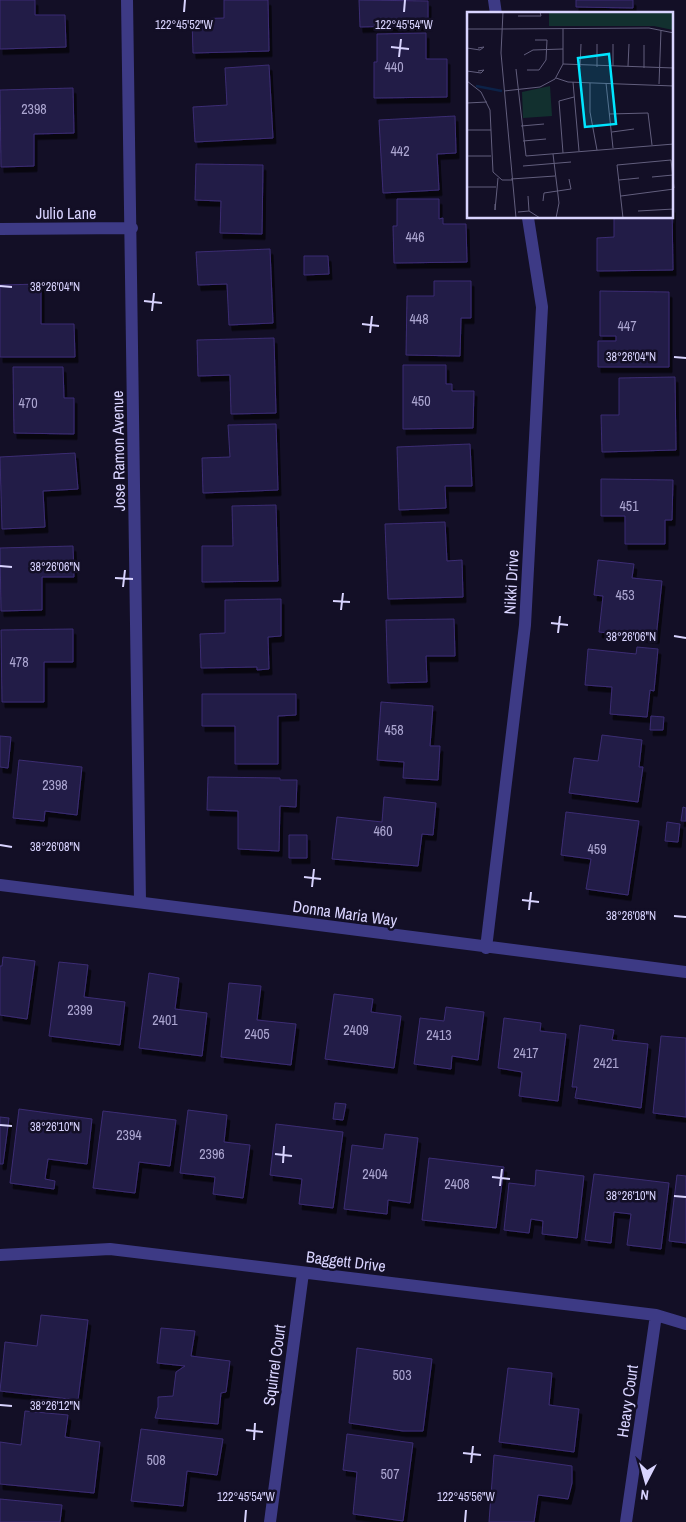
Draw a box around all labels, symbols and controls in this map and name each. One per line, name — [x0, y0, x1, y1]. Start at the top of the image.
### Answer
inset map — [467, 12, 674, 219]
text: 122°45'52"W — [155, 17, 214, 33]
text: 122°45'54"W — [375, 17, 434, 33]
house number: 440 — [384, 58, 404, 76]
house number: 2398 — [21, 100, 47, 118]
house number: 442 — [390, 142, 410, 160]
street label: Julio Lane — [36, 202, 96, 224]
house number: 446 — [405, 228, 425, 246]
text: 38°26'04"N — [30, 279, 80, 295]
house number: 448 — [409, 310, 429, 328]
house number: 447 — [617, 317, 637, 335]
text: 38°26'04"N — [606, 349, 656, 365]
street label: Jose Ramon Avenue — [106, 390, 130, 512]
house number: 450 — [411, 392, 431, 410]
house number: 470 — [18, 394, 38, 412]
house number: 451 — [619, 497, 639, 515]
street label: Nikki Drive — [498, 549, 524, 615]
text: 38°26'06"N — [30, 559, 80, 575]
house number: 453 — [615, 586, 635, 604]
text: 38°26'06"N — [606, 629, 656, 645]
house number: 478 — [9, 653, 29, 671]
house number: 458 — [384, 721, 404, 739]
house number: 2398 — [42, 776, 68, 794]
house number: 460 — [373, 822, 393, 840]
text: 38°26'08"N — [30, 839, 80, 855]
house number: 459 — [587, 840, 607, 858]
street label: Donna Maria Way — [291, 895, 399, 931]
text: 38°26'08"N — [606, 908, 656, 924]
house number: 2399 — [67, 1001, 93, 1019]
house number: 2401 — [152, 1011, 178, 1029]
house number: 2409 — [343, 1021, 369, 1039]
house number: 2405 — [244, 1025, 270, 1043]
house number: 2413 — [426, 1026, 452, 1044]
house number: 2417 — [513, 1044, 539, 1062]
house number: 2421 — [593, 1054, 619, 1072]
text: 38°26'10"N — [30, 1119, 80, 1135]
house number: 2394 — [116, 1126, 142, 1144]
house number: 2396 — [199, 1145, 225, 1163]
house number: 2404 — [362, 1165, 388, 1183]
house number: 2408 — [444, 1175, 470, 1193]
text: 38°26'10"N — [606, 1188, 656, 1204]
street label: Baggett Drive — [305, 1245, 387, 1277]
street label: Squirrel Court — [257, 1323, 291, 1407]
street label: Heavy Court — [611, 1363, 643, 1439]
house number: 503 — [392, 1366, 412, 1384]
text: 38°26'12"N — [30, 1398, 80, 1414]
house number: 508 — [146, 1451, 166, 1469]
north arrow — [621, 1457, 671, 1507]
house number: 507 — [380, 1465, 400, 1483]
text: N — [640, 1486, 650, 1504]
text: 122°45'54"W — [217, 1489, 276, 1505]
text: 122°45'56"W — [437, 1489, 496, 1505]

